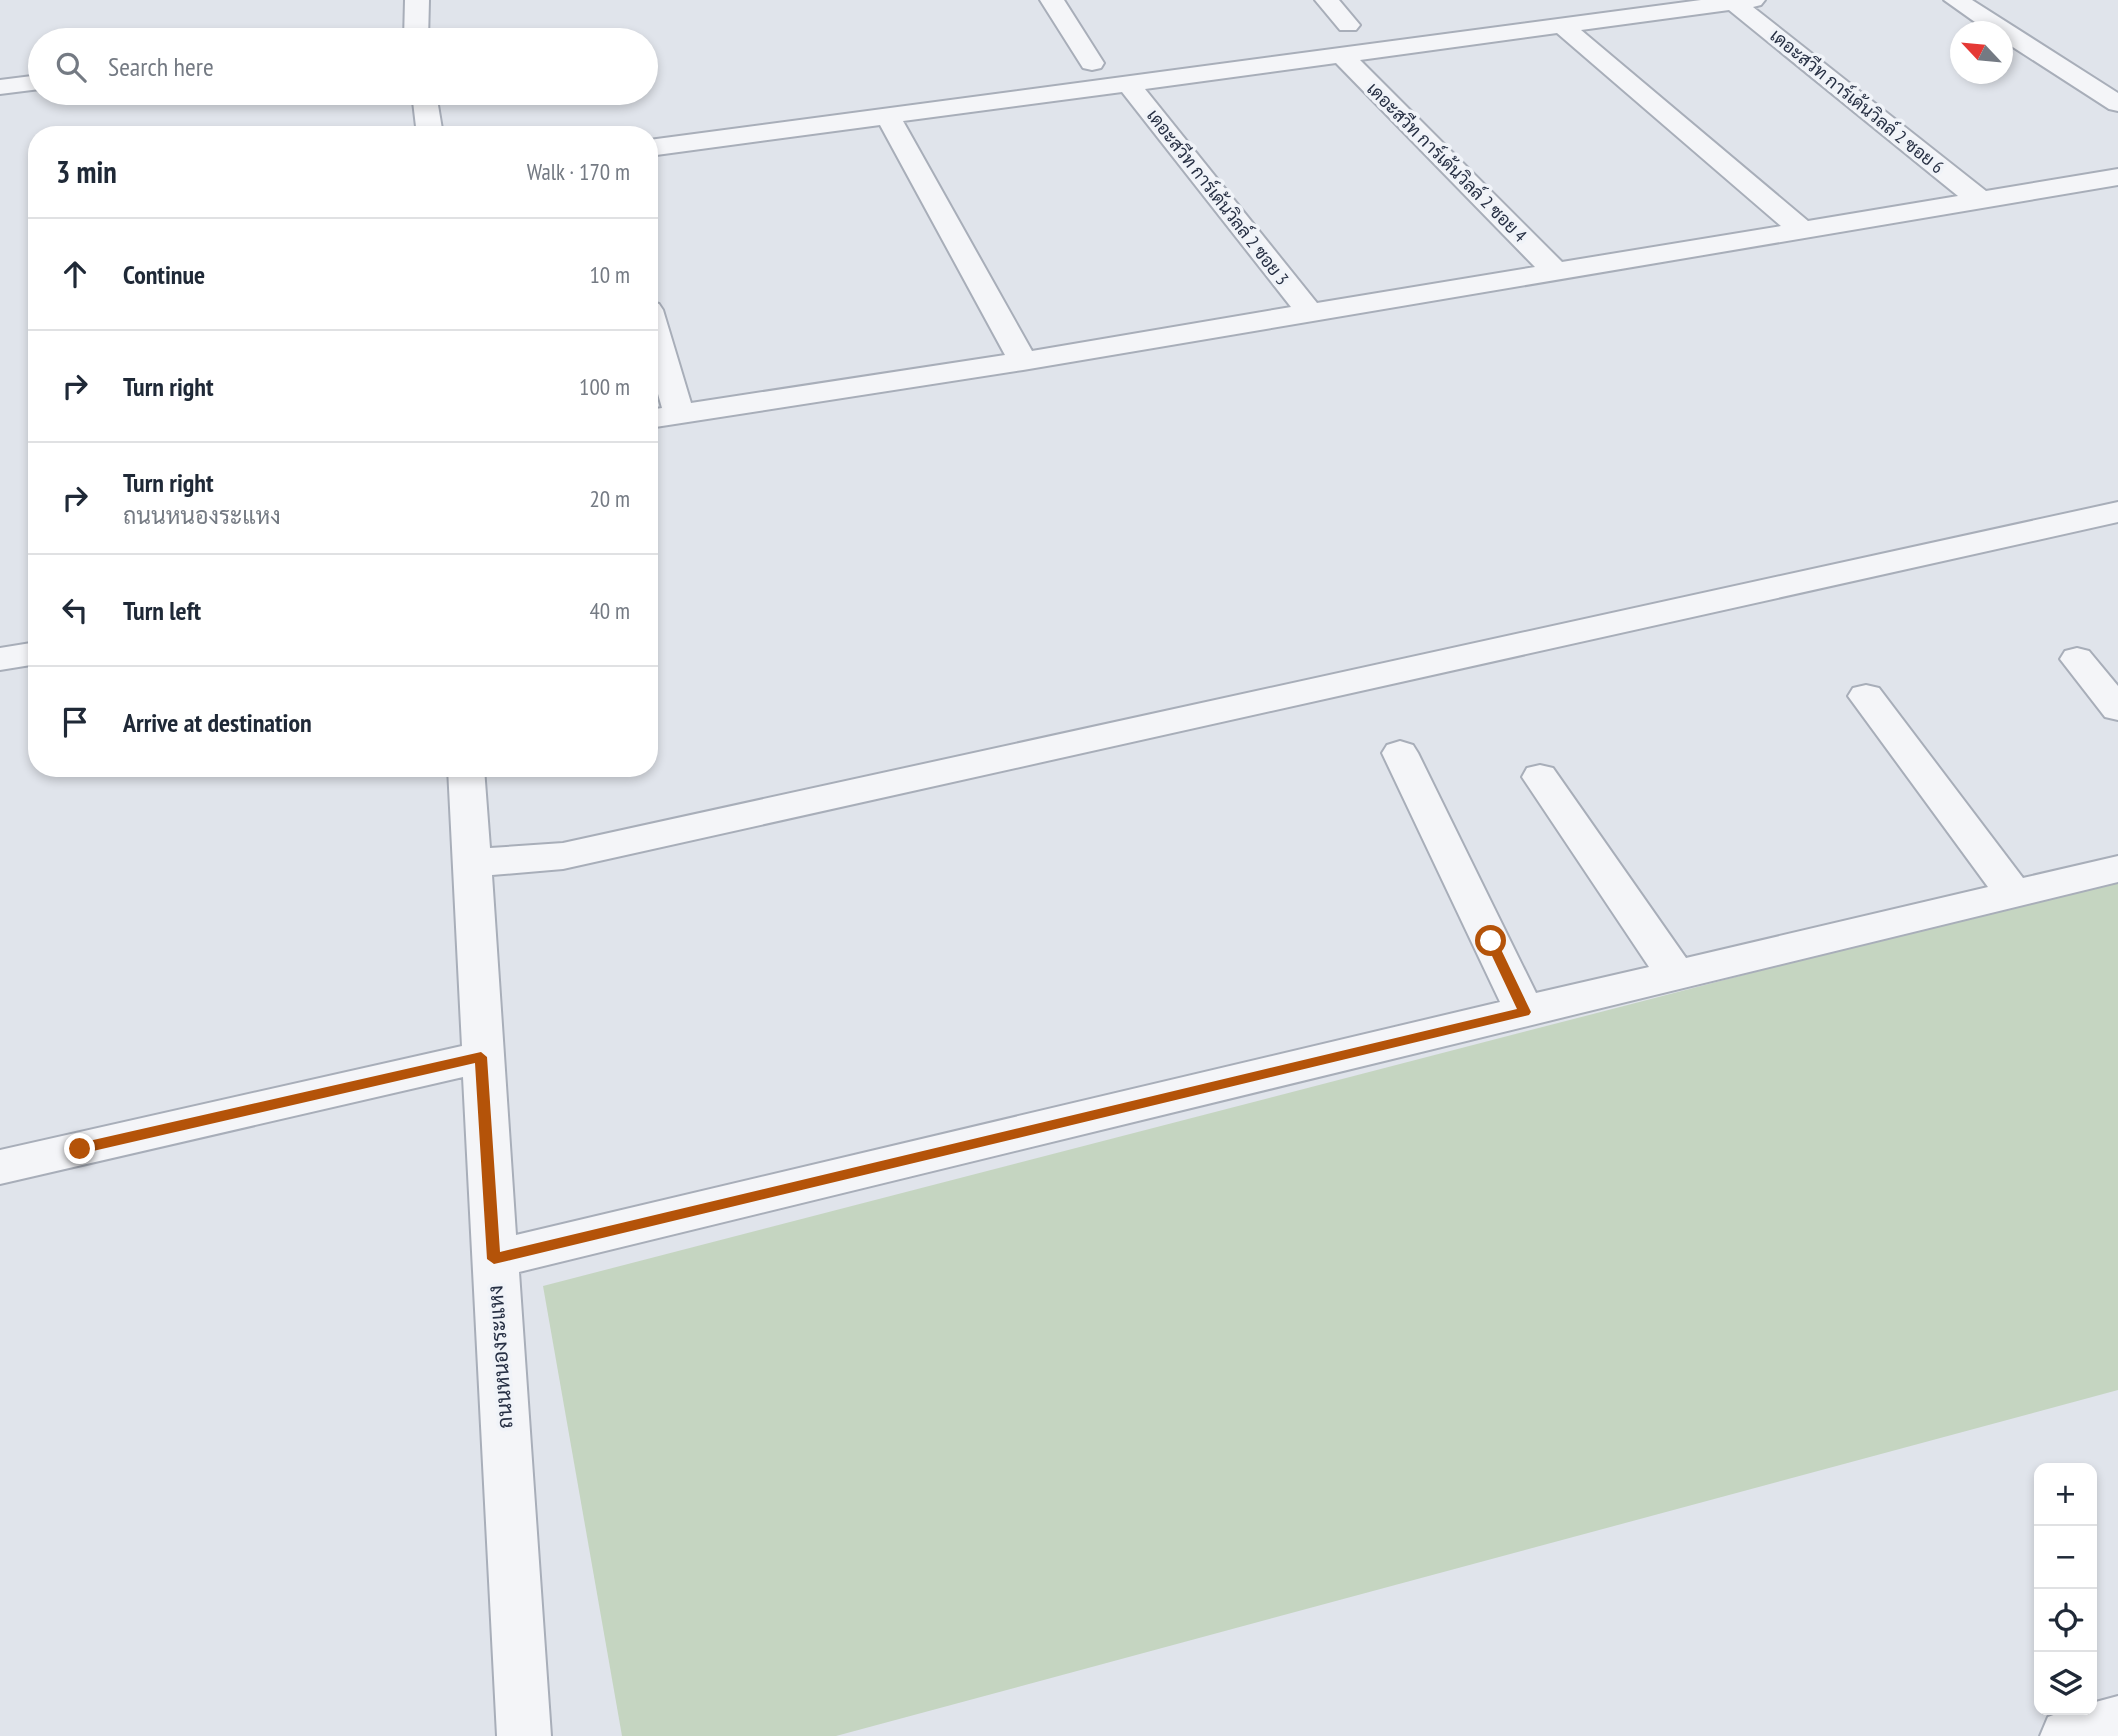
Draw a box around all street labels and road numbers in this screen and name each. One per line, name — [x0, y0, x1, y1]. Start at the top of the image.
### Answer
street label: เดอะสวีท การ์เด้นวิลล์ 2 ซอย 6 — [1765, 23, 1949, 178]
street label: เดอะสวีท การ์เด้นวิลล์ 2 ซอย 4 — [1362, 76, 1533, 247]
street label: เดอะสวีท การ์เด้นวิลล์ 2 ซอย 3 — [1142, 104, 1295, 290]
street label: ถนนหนองระแหง — [482, 1284, 518, 1430]

